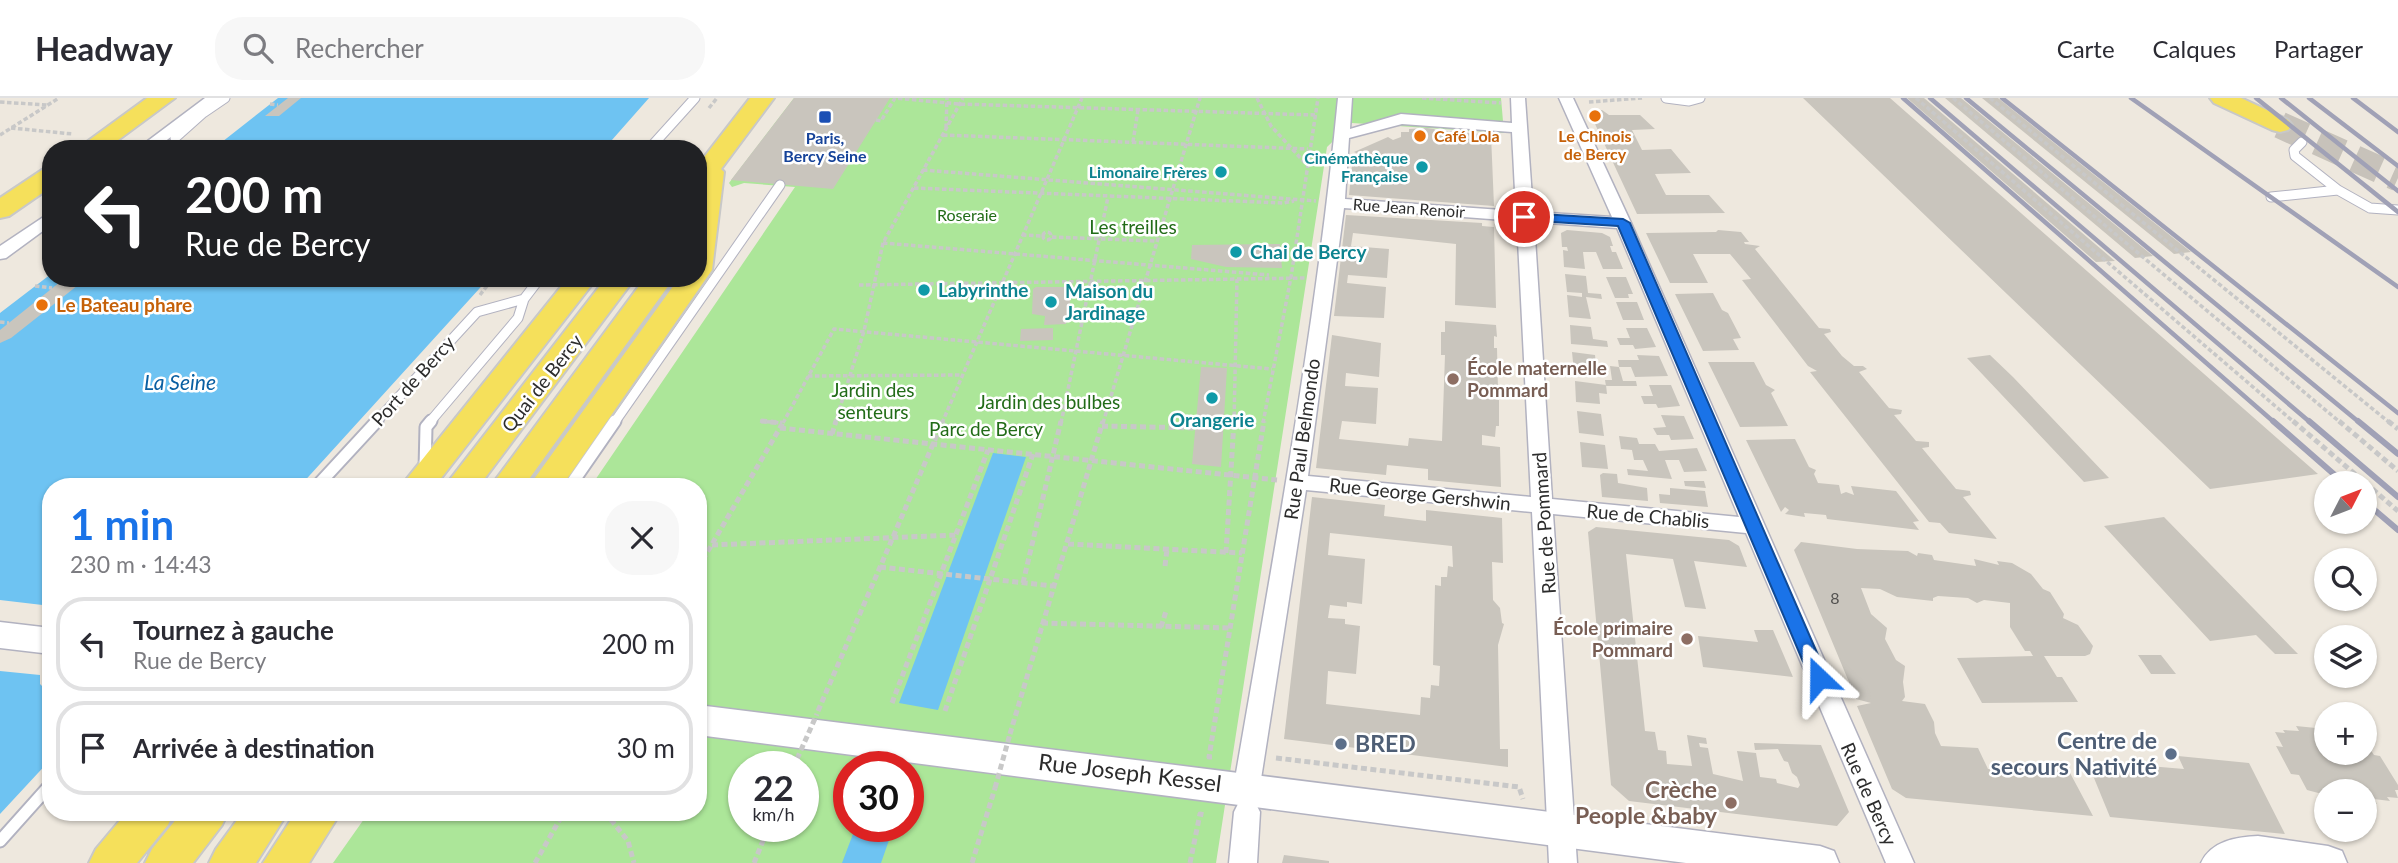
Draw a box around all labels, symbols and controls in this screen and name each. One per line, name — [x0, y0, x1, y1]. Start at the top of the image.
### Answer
search box — [215, 17, 705, 80]
text: Headway — [35, 28, 173, 68]
icon: search — [239, 29, 277, 67]
text: Rechercher — [295, 32, 424, 64]
text: Carte — [2057, 34, 2115, 63]
text: Calques — [2153, 34, 2236, 63]
text: Partager — [2274, 34, 2363, 63]
marker: Le Chinois de Bercy — [1587, 108, 1603, 124]
marker: Paris, Bercy Seine — [817, 109, 833, 125]
place label: Café Lola — [1434, 126, 1500, 145]
place label: Le Chinois de Bercy — [1558, 126, 1632, 163]
place label: Paris, Bercy Seine — [783, 128, 867, 165]
marker: Café Lola — [1412, 128, 1428, 144]
place label: Cinémathèque Française — [1304, 148, 1408, 185]
marker: Cinémathèque Française — [1414, 159, 1430, 175]
place label: Limonaire Frères — [1089, 162, 1207, 181]
marker: Limonaire Frères — [1213, 164, 1229, 180]
text: 200 m — [185, 165, 323, 223]
icon: left — [70, 168, 161, 259]
pin — [1494, 187, 1554, 247]
street label: Rue Jean Renoir — [1352, 194, 1466, 221]
icon: arrive — [1505, 198, 1543, 236]
park label: Roseraie — [937, 205, 997, 224]
park label: Les treilles — [1089, 215, 1177, 238]
text: Rue de Bercy — [185, 224, 370, 263]
place label: Chai de Bercy — [1250, 240, 1367, 263]
marker: Chai de Bercy — [1228, 244, 1244, 260]
place label: Labyrinthe — [938, 278, 1028, 301]
place label: Maison du Jardinage — [1065, 279, 1153, 324]
marker: Labyrinthe — [916, 282, 932, 298]
place label: Le Bateau phare — [56, 293, 192, 316]
marker: Maison du Jardinage — [1043, 294, 1059, 310]
marker: Le Bateau phare — [34, 297, 50, 313]
street label: Quai de Bercy — [496, 329, 587, 436]
street label: Port de Bercy — [366, 331, 459, 430]
place label: École maternelle Pommard — [1467, 356, 1607, 401]
street label: Rue Paul Belmondo — [1279, 357, 1324, 521]
water label: La Seine — [144, 369, 216, 394]
marker: École maternelle Pommard — [1445, 371, 1461, 387]
park label: Jardin des senteurs — [831, 378, 915, 423]
park label: Jardin des bulbes — [978, 390, 1120, 413]
marker: Orangerie — [1204, 390, 1220, 406]
place label: Orangerie — [1170, 408, 1254, 431]
park label: Parc de Bercy — [929, 417, 1043, 440]
street label: Rue de Pommard — [1527, 451, 1560, 595]
north arrow — [2314, 471, 2376, 534]
map controls — [2314, 471, 2377, 842]
street label: Rue George Gershwin — [1328, 473, 1512, 514]
text: 1 min — [70, 499, 174, 549]
street label: Rue de Chablis — [1586, 499, 1710, 532]
button: close — [605, 501, 679, 575]
button: search — [2314, 548, 2377, 611]
text: 230 m · 14:43 — [70, 550, 212, 578]
house number: 8 — [1830, 588, 1840, 607]
text: Tournez à gauche — [133, 614, 334, 646]
place label: École primaire Pommard — [1553, 616, 1673, 661]
icon: left — [74, 625, 112, 663]
button: layers — [2314, 625, 2377, 688]
text: 200 m — [602, 628, 675, 660]
marker: École primaire Pommard — [1679, 631, 1695, 647]
position arrow — [1782, 641, 1856, 715]
text: Rue de Bercy — [133, 646, 266, 674]
button: + — [2314, 702, 2377, 765]
place label: Centre de secours Nativité — [1991, 726, 2157, 780]
icon: arrive — [74, 729, 112, 767]
place label: BRED — [1355, 729, 1416, 757]
text: Arrivée à destination — [133, 732, 375, 764]
text: 30 m — [617, 732, 675, 764]
marker: BRED — [1333, 736, 1349, 752]
street label: Rue de Bercy — [1837, 739, 1902, 849]
marker: Centre de secours Nativité — [2163, 746, 2179, 762]
street label: Rue Joseph Kessel — [1037, 747, 1223, 797]
speed limit sign: 30 — [833, 751, 924, 842]
text: 22 — [753, 766, 794, 808]
place label: Crèche People &baby — [1575, 775, 1718, 829]
button: − — [2314, 779, 2377, 842]
marker: Crèche People &baby — [1723, 795, 1739, 811]
text: km/h — [752, 803, 795, 825]

